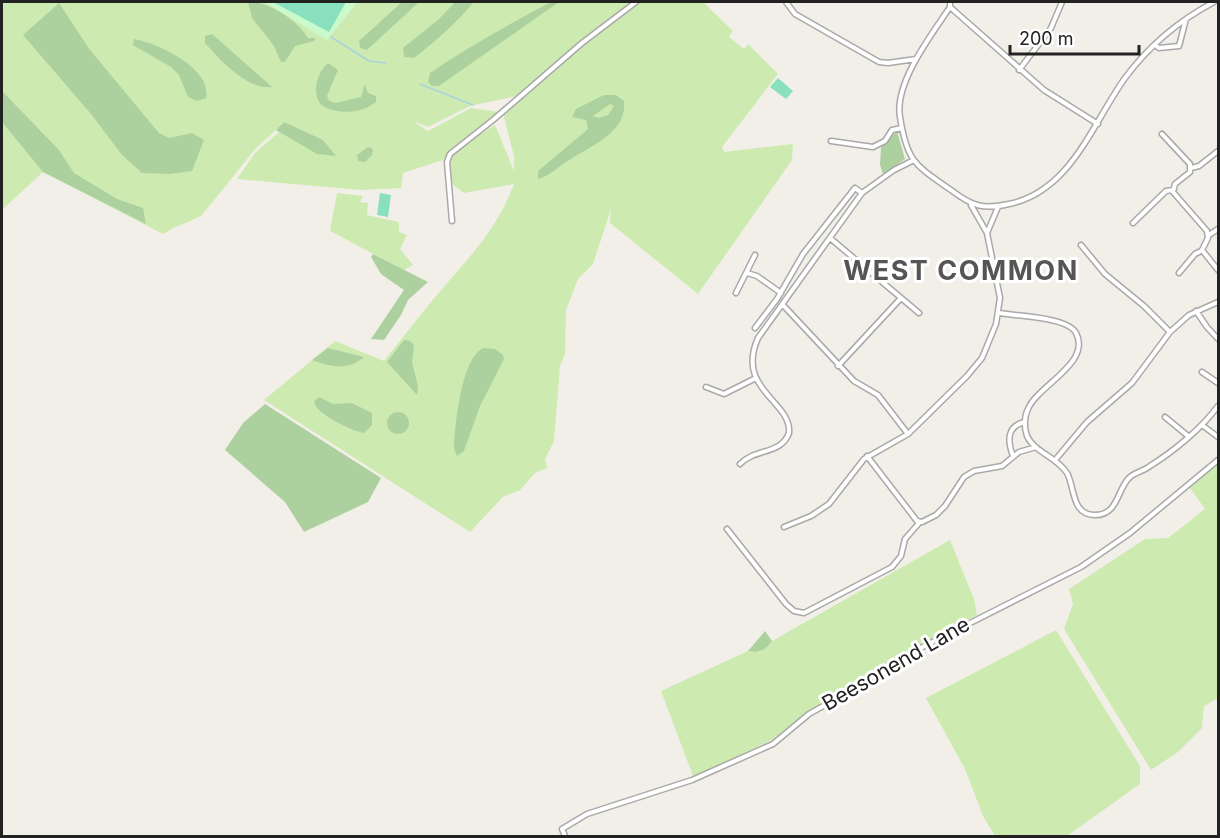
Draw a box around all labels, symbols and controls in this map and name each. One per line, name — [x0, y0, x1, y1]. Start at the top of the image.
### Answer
scale bar — [1010, 18, 1139, 56]
text: 200 m — [1019, 28, 1074, 49]
district label: WEST COMMON — [843, 254, 1079, 287]
street label: Beesonend Lane — [818, 611, 974, 716]

